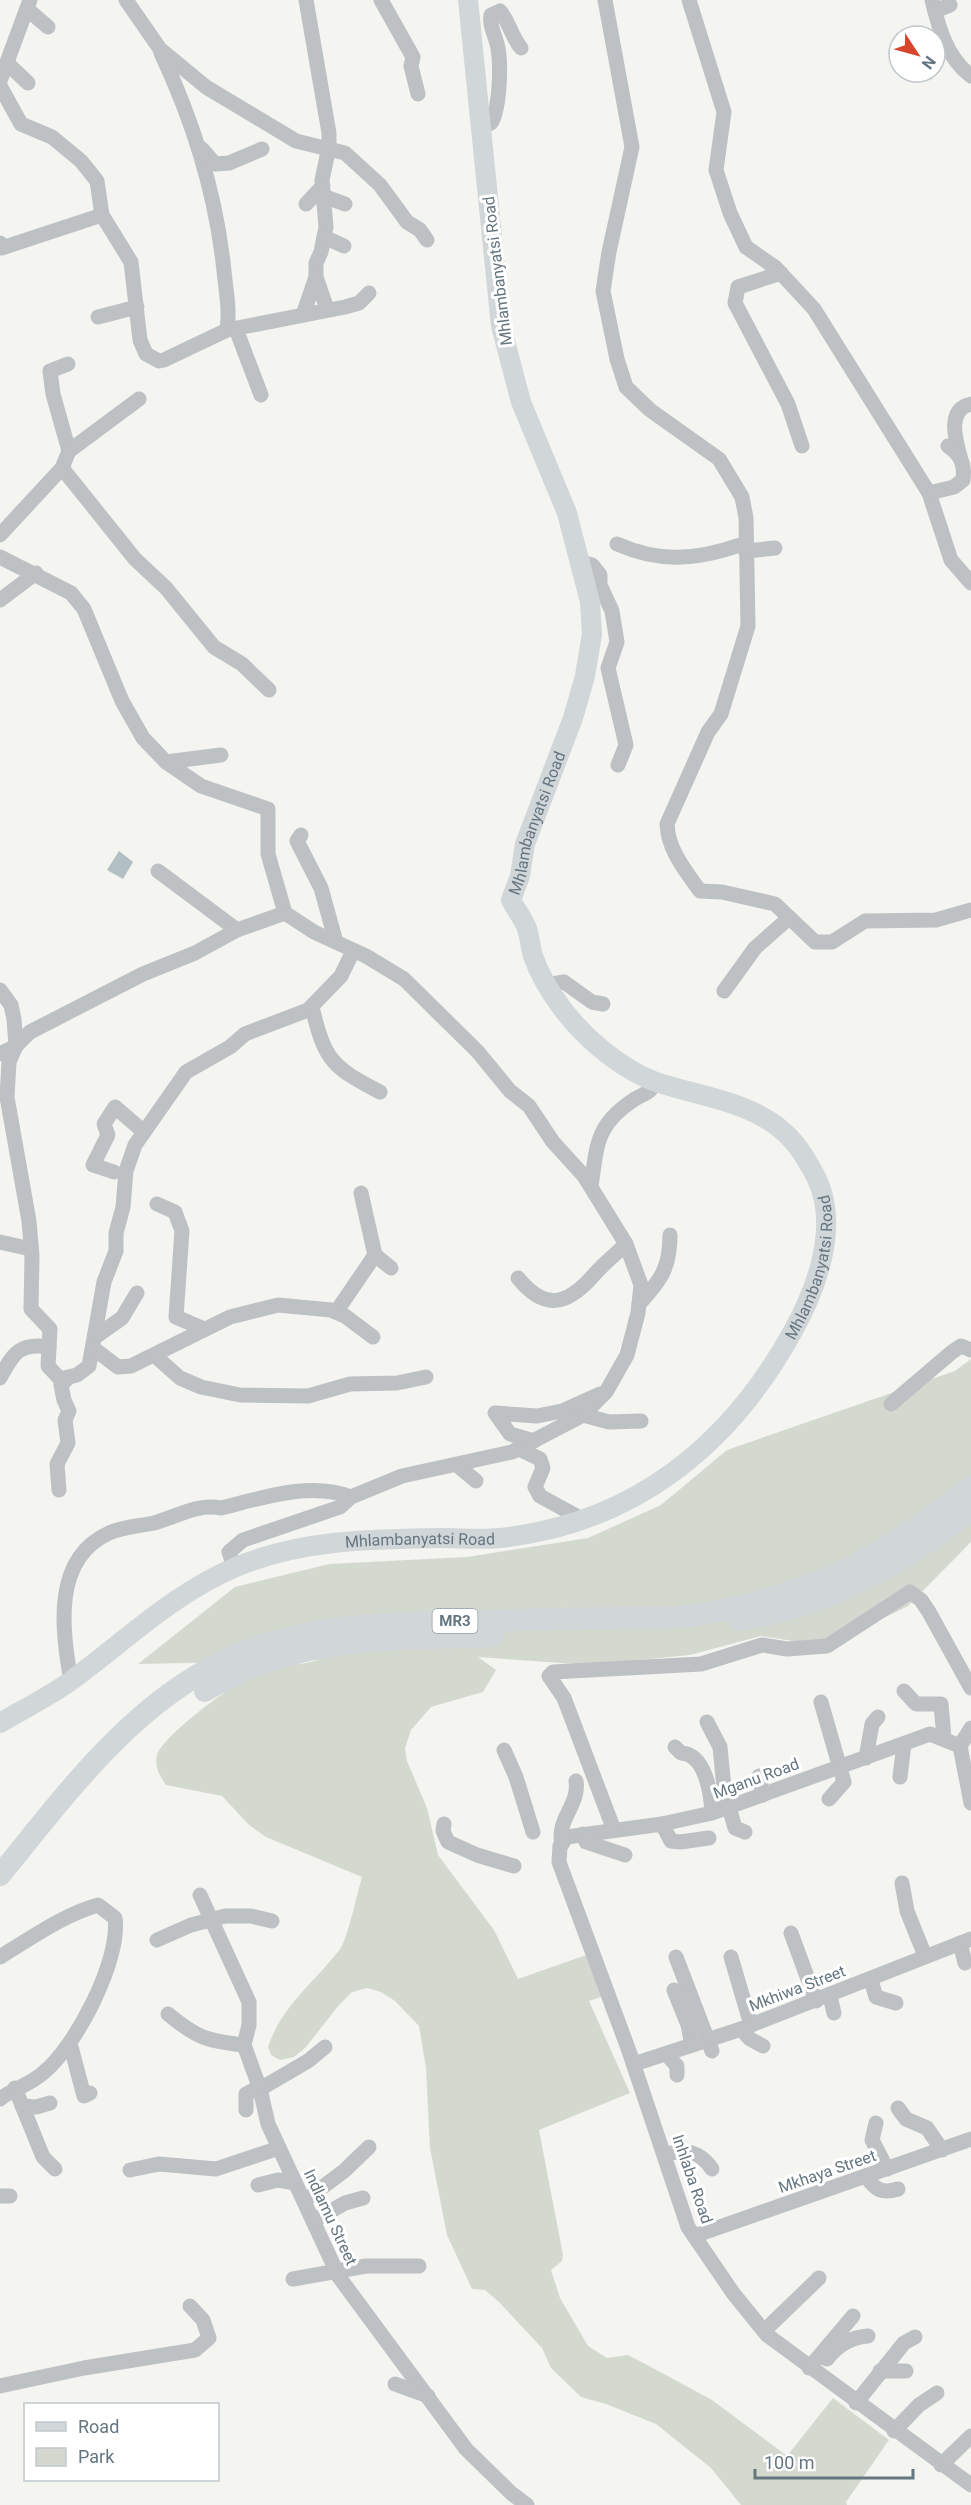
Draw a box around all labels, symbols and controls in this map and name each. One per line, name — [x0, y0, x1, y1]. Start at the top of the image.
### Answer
north arrow — [887, 24, 947, 84]
text: N — [918, 52, 940, 73]
street label: Mhlambanyatsi Road — [479, 195, 516, 347]
street label: Mhlambanyatsi Road — [505, 749, 569, 898]
street label: Mhlambanyatsi Road — [781, 1193, 836, 1343]
street label: Mhlambanyatsi Road — [344, 1529, 495, 1552]
road number: MR3 — [432, 1609, 478, 1633]
street label: Mganu Road — [711, 1754, 802, 1803]
street label: Mkhiwa Street — [746, 1961, 848, 2016]
street label: Inhlaba Road — [668, 2132, 717, 2226]
street label: Mkhaya Street — [776, 2146, 878, 2197]
street label: Indlamu Street — [300, 2166, 361, 2268]
legend — [24, 2403, 219, 2481]
text: Road — [78, 2416, 119, 2437]
scale bar — [755, 2442, 912, 2480]
text: Park — [78, 2446, 115, 2467]
text: 100 m — [764, 2452, 815, 2473]

